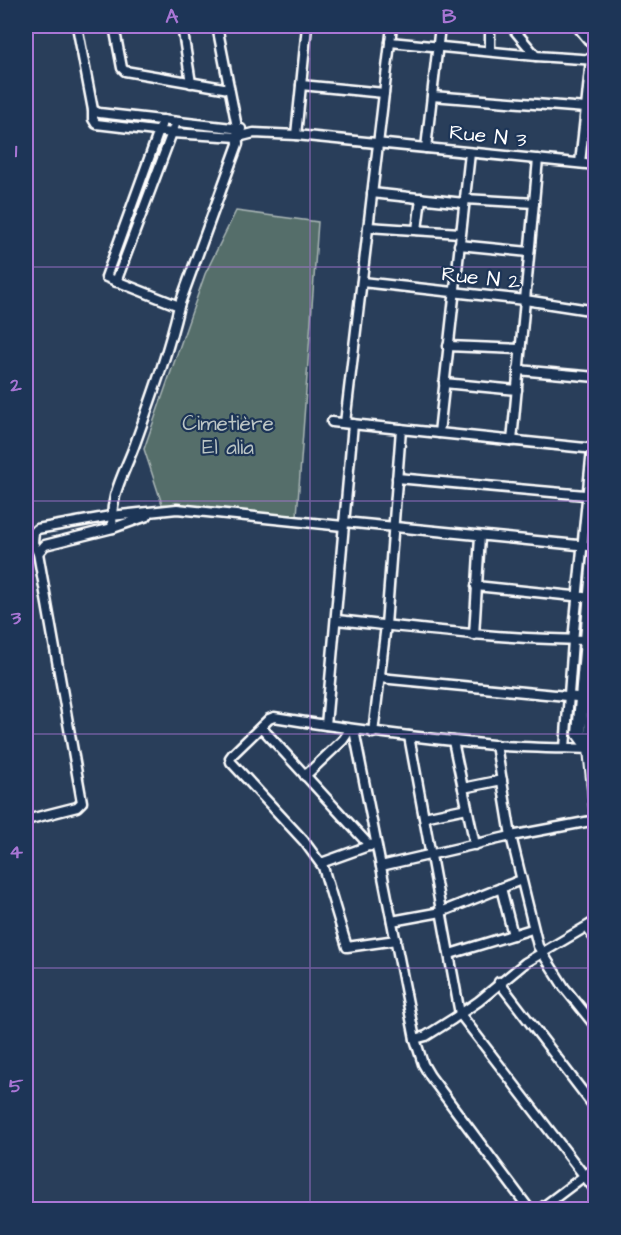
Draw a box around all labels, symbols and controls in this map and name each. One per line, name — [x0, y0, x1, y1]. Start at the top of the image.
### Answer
text: A — [166, 3, 179, 31]
text: B — [442, 3, 457, 31]
street label: Rue N 3 — [448, 118, 528, 155]
text: 1 — [15, 137, 18, 165]
street label: Rue N 2 — [440, 259, 522, 297]
text: 2 — [9, 371, 22, 399]
park label: Cimetière El alia — [182, 409, 274, 462]
text: 3 — [10, 604, 22, 632]
text: 4 — [9, 838, 23, 866]
text: 5 — [9, 1072, 24, 1100]

